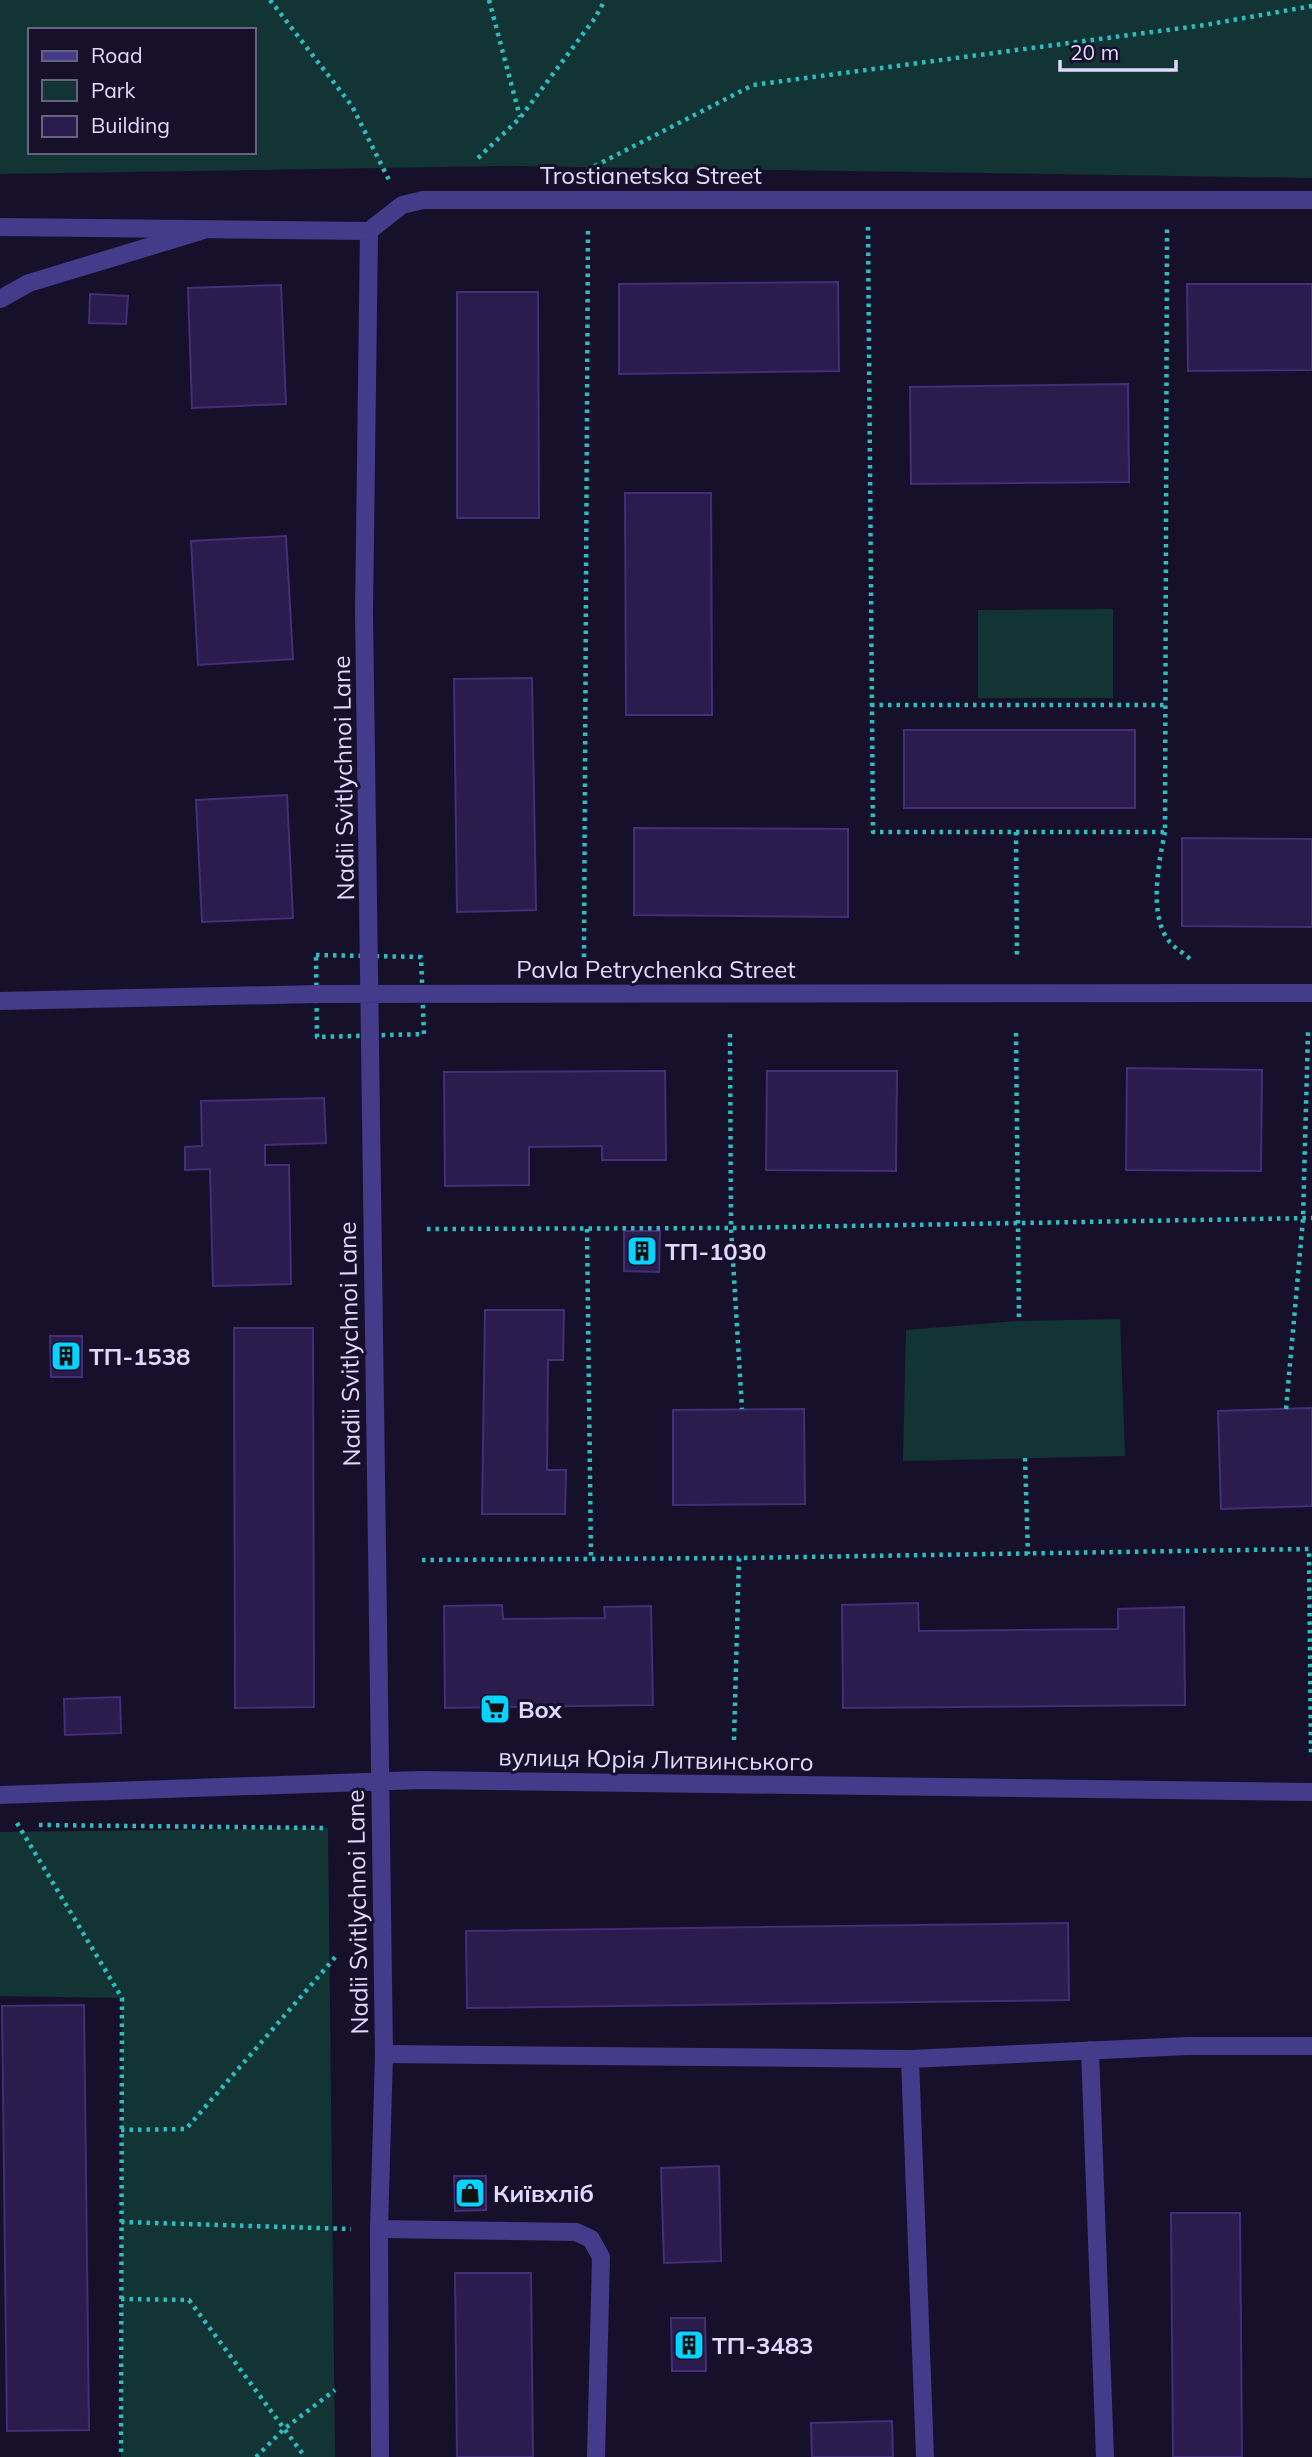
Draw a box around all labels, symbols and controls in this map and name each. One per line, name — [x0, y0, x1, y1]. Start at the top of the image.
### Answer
legend — [28, 28, 256, 154]
scale bar — [1060, 28, 1176, 72]
text: 20 m — [1070, 39, 1119, 65]
text: Road — [91, 42, 142, 68]
text: Park — [91, 77, 135, 103]
text: Building — [91, 112, 170, 138]
street label: Trostianetska Street — [540, 160, 762, 190]
street label: Nadii Svitlychnoi Lane — [326, 655, 360, 901]
street label: Pavla Petrychenka Street — [516, 954, 796, 984]
street label: Nadii Svitlychnoi Lane — [332, 1221, 366, 1467]
building icon: ТП-1030 — [625, 1234, 659, 1268]
place label: ТП-1030 — [665, 1236, 767, 1266]
building icon: ТП-1538 — [49, 1339, 83, 1373]
place label: ТП-1538 — [89, 1341, 191, 1371]
supermarket icon: Box — [478, 1692, 512, 1726]
place label: Box — [518, 1694, 562, 1724]
street label: вулиця Юрія Литвинського — [498, 1741, 814, 1777]
street label: Nadii Svitlychnoi Lane — [340, 1789, 374, 2035]
shop icon: Київхліб — [453, 2176, 487, 2210]
place label: Київхліб — [493, 2178, 594, 2208]
building icon: ТП-3483 — [672, 2328, 706, 2362]
place label: ТП-3483 — [712, 2330, 814, 2360]

